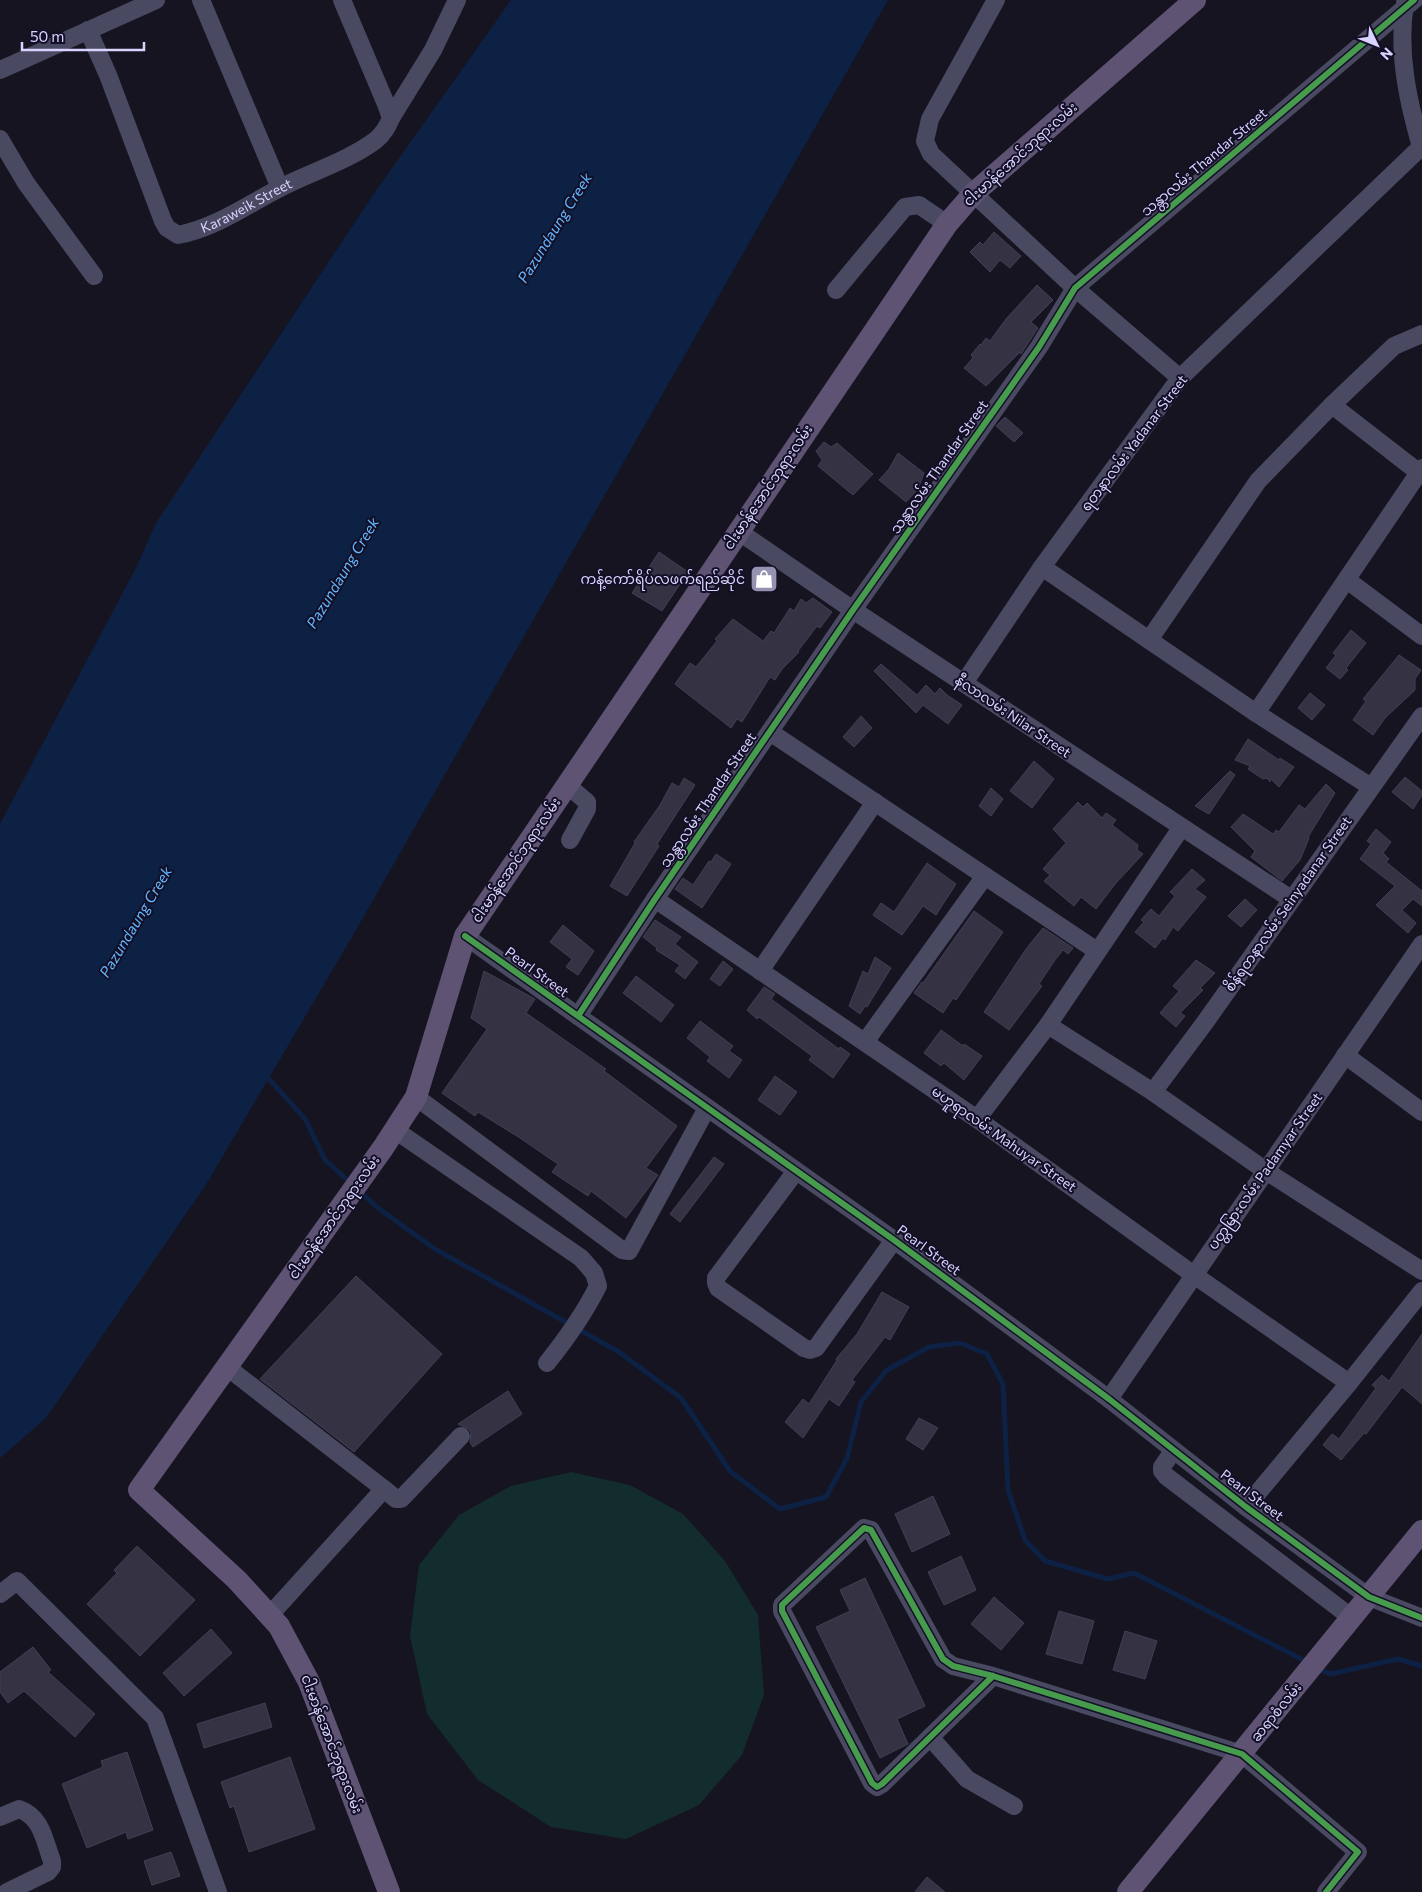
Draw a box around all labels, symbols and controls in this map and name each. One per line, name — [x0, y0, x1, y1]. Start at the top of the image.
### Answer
scale bar — [22, 20, 145, 52]
north arrow — [1352, 20, 1402, 70]
text: 50 m — [30, 27, 64, 45]
text: N — [1377, 45, 1397, 64]
street label: ငါးမာန်အောင်ဘုရားလမ်း — [959, 97, 1083, 212]
street label: သန္တာလမ်း Thandar Street — [1137, 103, 1273, 222]
water label: Pazundaung Creek — [513, 168, 596, 286]
street label: Karaweik Street — [198, 174, 295, 236]
street label: ရတနာလမ်း Yadanar Street — [1076, 370, 1194, 517]
street label: သန္တာလမ်း Thandar Street — [885, 396, 995, 539]
street label: ငါးမာန်အောင်ဘုရားလမ်း — [719, 420, 819, 555]
water label: Pazundaung Creek — [302, 513, 383, 631]
shop icon: ကန့်ကော်ရိပ်လဖက်ရည်ဆိုင် — [749, 564, 779, 594]
place label: ကန့်ကော်ရိပ်လဖက်ရည်ဆိုင် — [580, 569, 745, 591]
street label: နီလာလမ်း Nilar Street — [950, 670, 1075, 764]
street label: သန္တာလမ်း Thandar Street — [655, 728, 763, 873]
street label: ငါးမာန်အောင်ဘုရားလမ်း — [467, 793, 567, 928]
street label: စိန်ရတနာလမ်း Seinyadanar Street — [1220, 812, 1358, 997]
water label: Pazundaung Creek — [95, 862, 176, 980]
street label: Pearl Street — [502, 943, 573, 1001]
street label: မဟူရာလမ်း Mahuyar Street — [926, 1081, 1081, 1198]
street label: ပတ္တမြားလမ်း Padamyar Street — [1203, 1088, 1329, 1255]
street label: ငါးမာန်အောင်ဘုရားလမ်း — [284, 1151, 386, 1284]
street label: Pearl Street — [894, 1221, 965, 1279]
street label: Pearl Street — [1217, 1465, 1287, 1524]
street label: ငါးမာန်အောင်ဘုရားလမ်း — [294, 1672, 368, 1817]
street label: ဆရာစံလမ်း — [1246, 1678, 1308, 1747]

